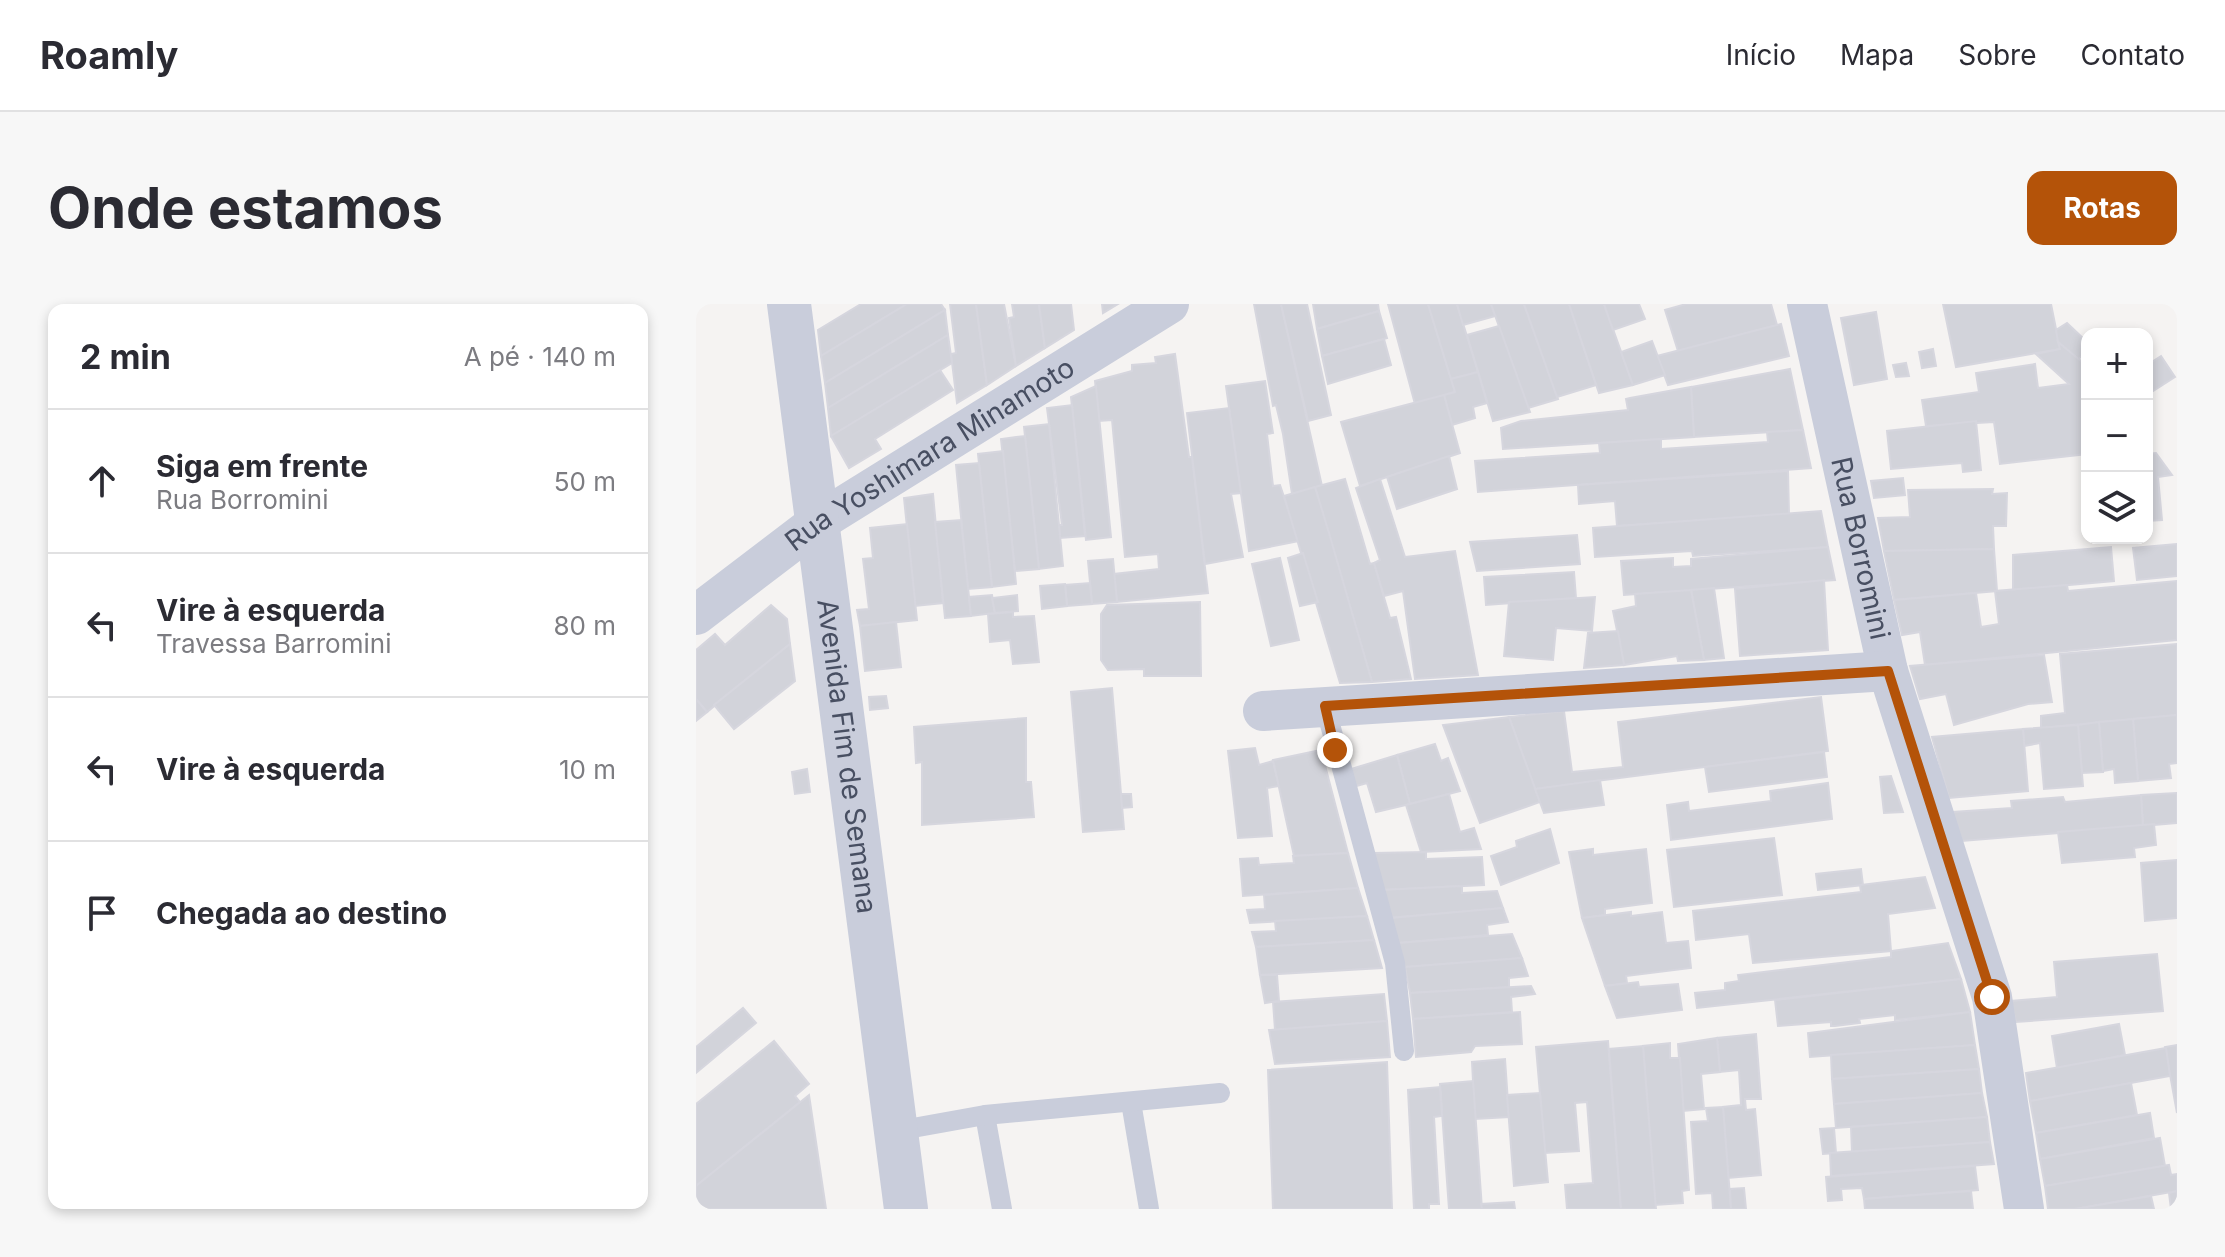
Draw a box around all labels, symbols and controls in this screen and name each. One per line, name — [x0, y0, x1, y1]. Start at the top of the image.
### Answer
text: Roamly — [40, 32, 178, 78]
text: Início — [1726, 38, 1796, 72]
text: Mapa — [1840, 38, 1914, 72]
text: Sobre — [1958, 38, 2037, 72]
text: Contato — [2081, 38, 2185, 72]
button: Rotas — [2027, 171, 2177, 245]
text: Onde estamos — [48, 174, 443, 242]
map controls — [2081, 328, 2153, 544]
button: + — [2081, 328, 2153, 400]
text: 2 min — [80, 336, 171, 377]
text: A pé · 140 m — [464, 341, 616, 372]
street label: Rua Yoshimara Minamoto — [778, 350, 1081, 558]
button: − — [2081, 400, 2153, 472]
text: Siga em frente — [156, 448, 368, 484]
street label: Rua Borromini — [1824, 454, 1898, 643]
icon: ahead — [80, 459, 124, 503]
text: 50 m — [554, 466, 616, 497]
button: layers — [2081, 472, 2153, 544]
text: Rua Borromini — [156, 484, 329, 515]
text: Vire à esquerda — [156, 592, 385, 628]
street label: Avenida Fim de Semana — [810, 597, 885, 916]
icon: left — [80, 603, 124, 647]
text: 80 m — [553, 610, 616, 641]
text: Travessa Barromini — [156, 628, 391, 659]
route end — [1317, 732, 1353, 768]
icon: left — [80, 747, 124, 791]
text: Vire à esquerda — [156, 751, 385, 787]
text: 10 m — [559, 754, 616, 785]
icon: arrive — [80, 891, 124, 935]
text: Chegada ao destino — [156, 895, 447, 931]
route start — [1974, 979, 2010, 1015]

